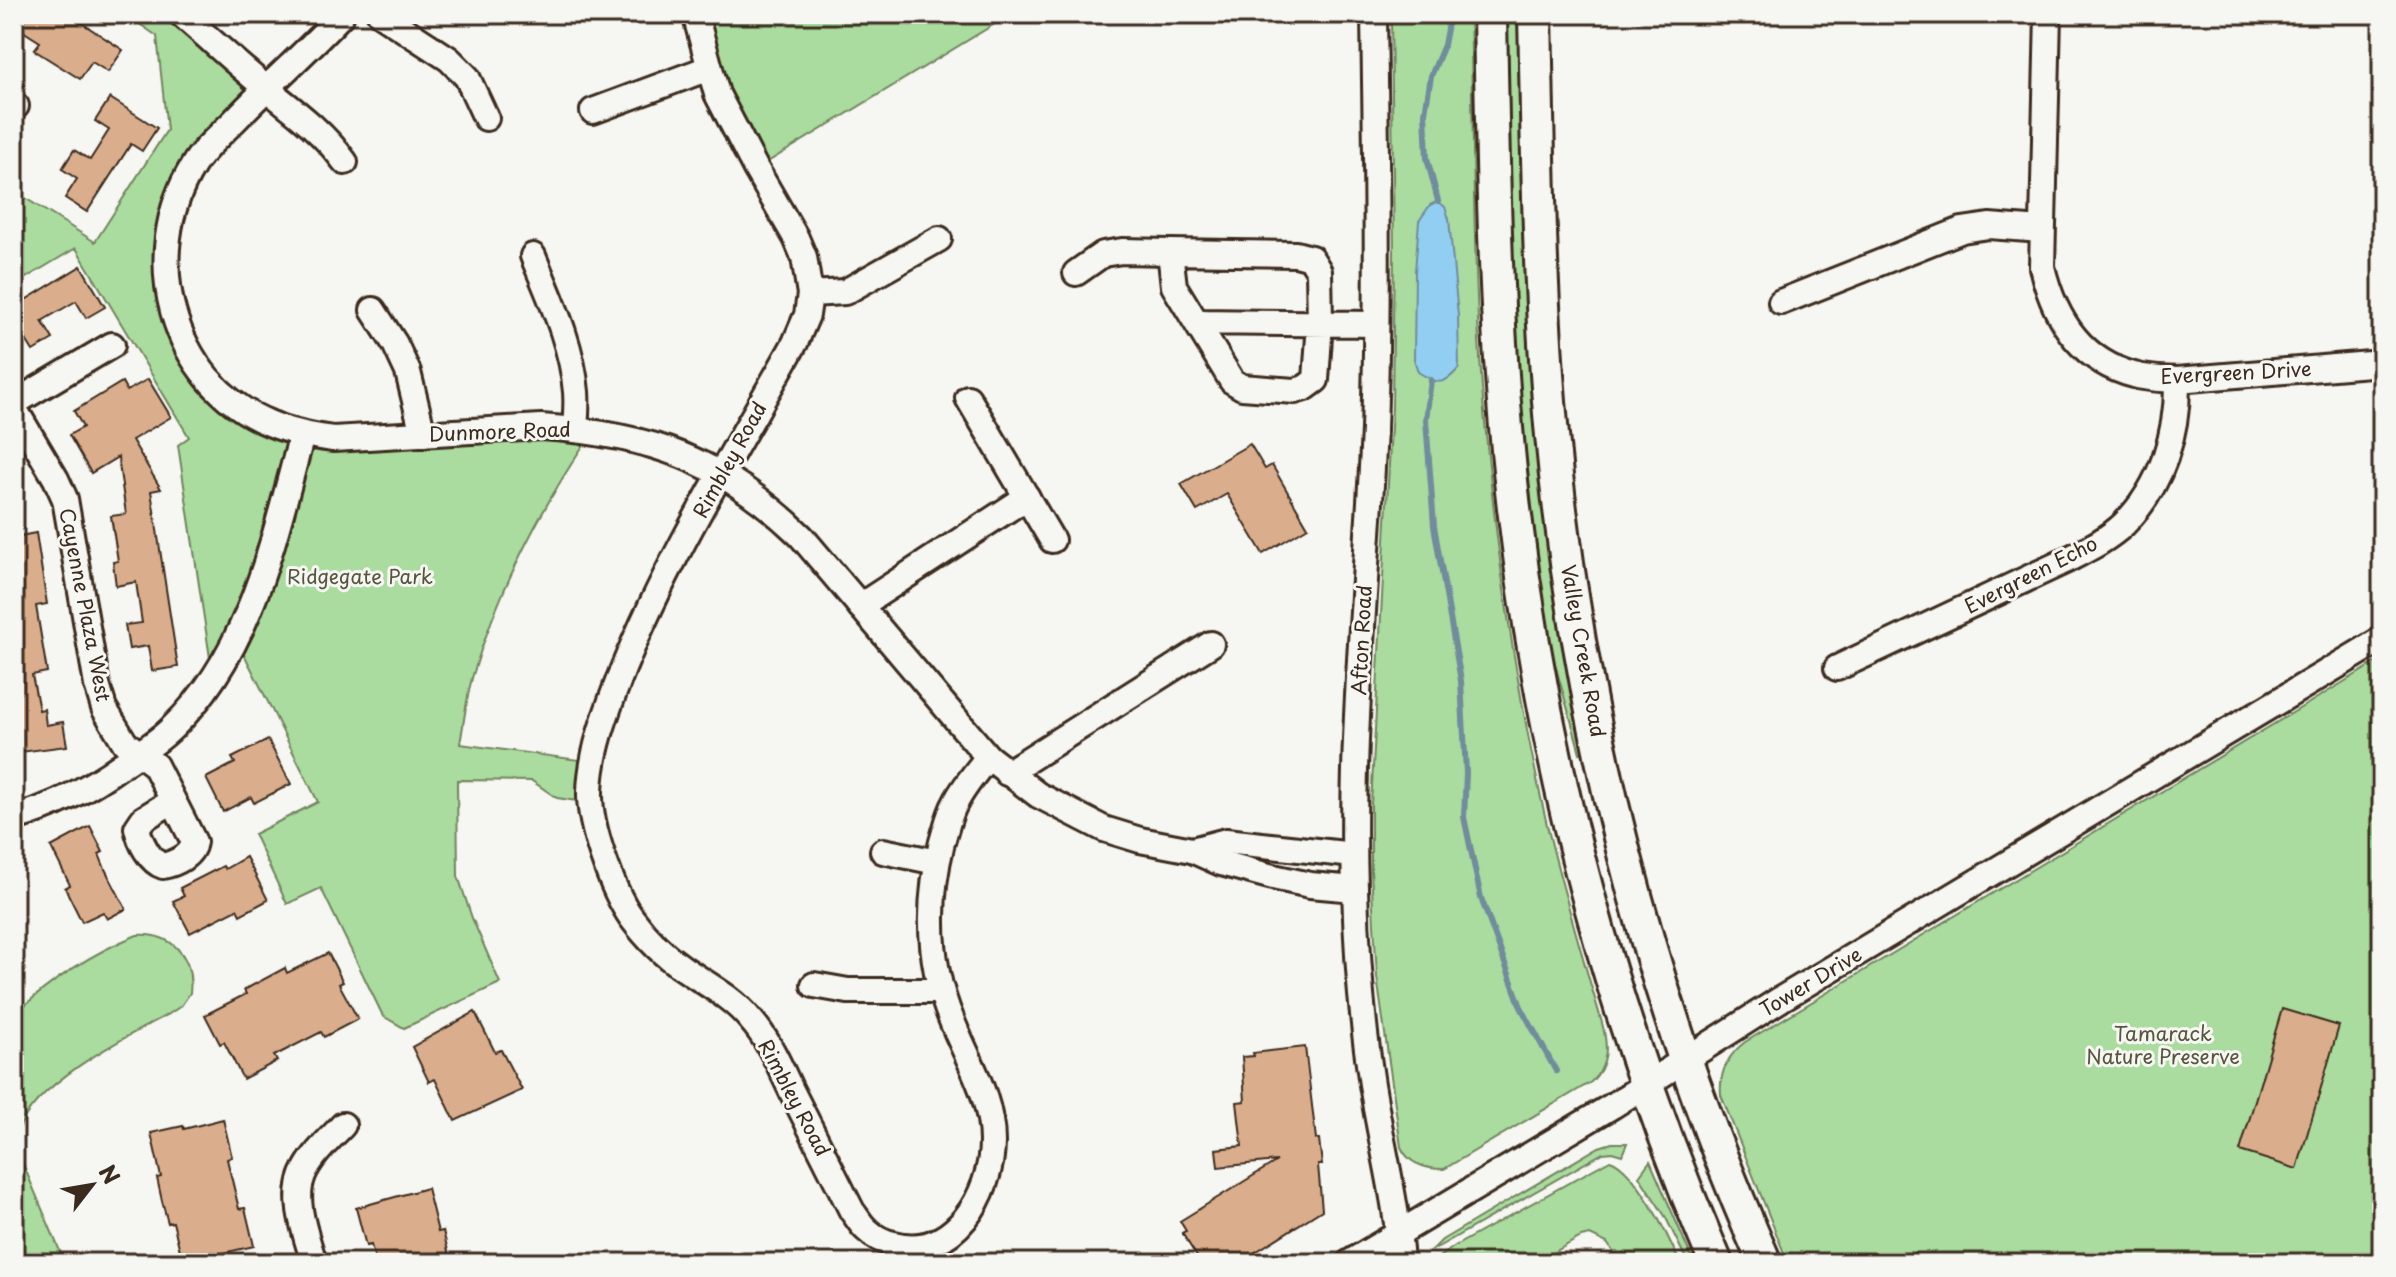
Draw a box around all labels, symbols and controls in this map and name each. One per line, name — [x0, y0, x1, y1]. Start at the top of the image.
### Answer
street label: Evergreen Drive — [2160, 353, 2312, 391]
street label: Rimbley Road — [685, 396, 773, 523]
street label: Dunmore Road — [428, 414, 571, 448]
street label: Cayenne Plaza West — [52, 505, 119, 704]
street label: Evergreen Echo — [1959, 528, 2102, 621]
park label: Ridgegate Park — [287, 561, 433, 591]
street label: Valley Creek Road — [1554, 562, 1614, 739]
street label: Afton Road — [1343, 584, 1379, 696]
street label: Tower Drive — [1754, 939, 1867, 1023]
park label: Tamarack Nature Preserve — [2086, 1018, 2240, 1071]
street label: Rimbley Road — [751, 1034, 838, 1161]
north arrow — [52, 1145, 132, 1225]
text: N — [92, 1158, 129, 1190]

